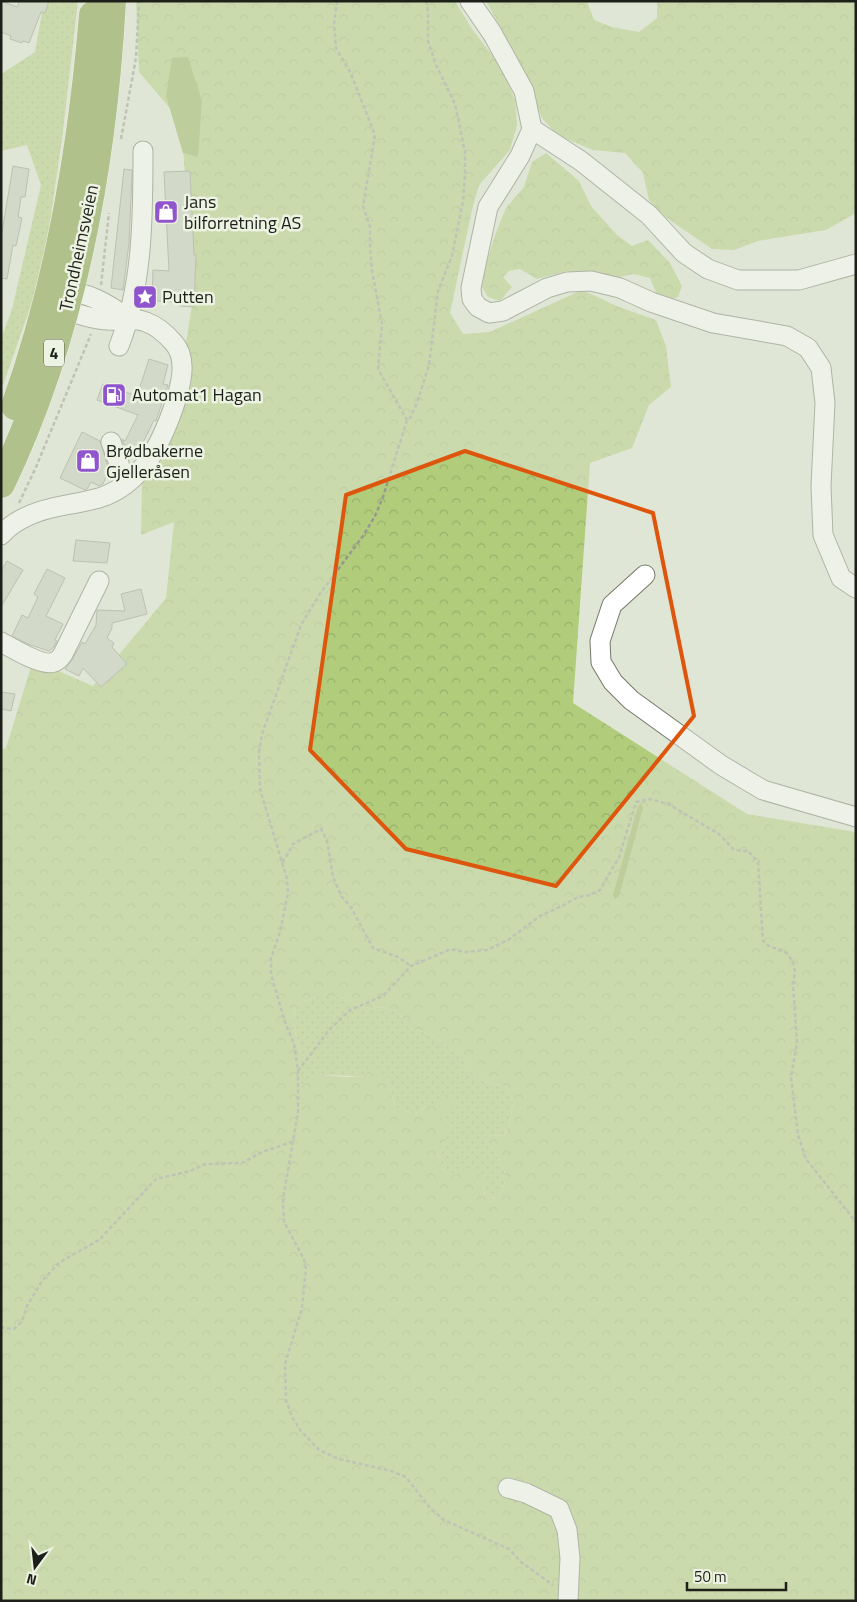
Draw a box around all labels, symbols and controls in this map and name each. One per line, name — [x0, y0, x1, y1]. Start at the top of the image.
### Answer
street label: Trondheimsveien — [52, 182, 105, 314]
place label: Jans bilforretning AS — [184, 188, 301, 236]
shop icon: Jans bilforretning AS — [153, 199, 179, 225]
place label: Putten — [162, 283, 214, 310]
place icon: Putten — [132, 284, 158, 310]
road number: 4 — [44, 339, 64, 366]
place label: Automat1 Hagan — [132, 381, 262, 408]
fuel station icon: Automat1 Hagan — [101, 382, 127, 408]
place label: Brødbakerne Gjelleråsen — [106, 437, 203, 485]
shop icon: Brødbakerne Gjelleråsen — [75, 448, 101, 474]
north arrow — [10, 1542, 60, 1592]
scale bar — [687, 1560, 786, 1592]
text: 50 m — [694, 1565, 727, 1588]
text: N — [24, 1569, 39, 1591]

